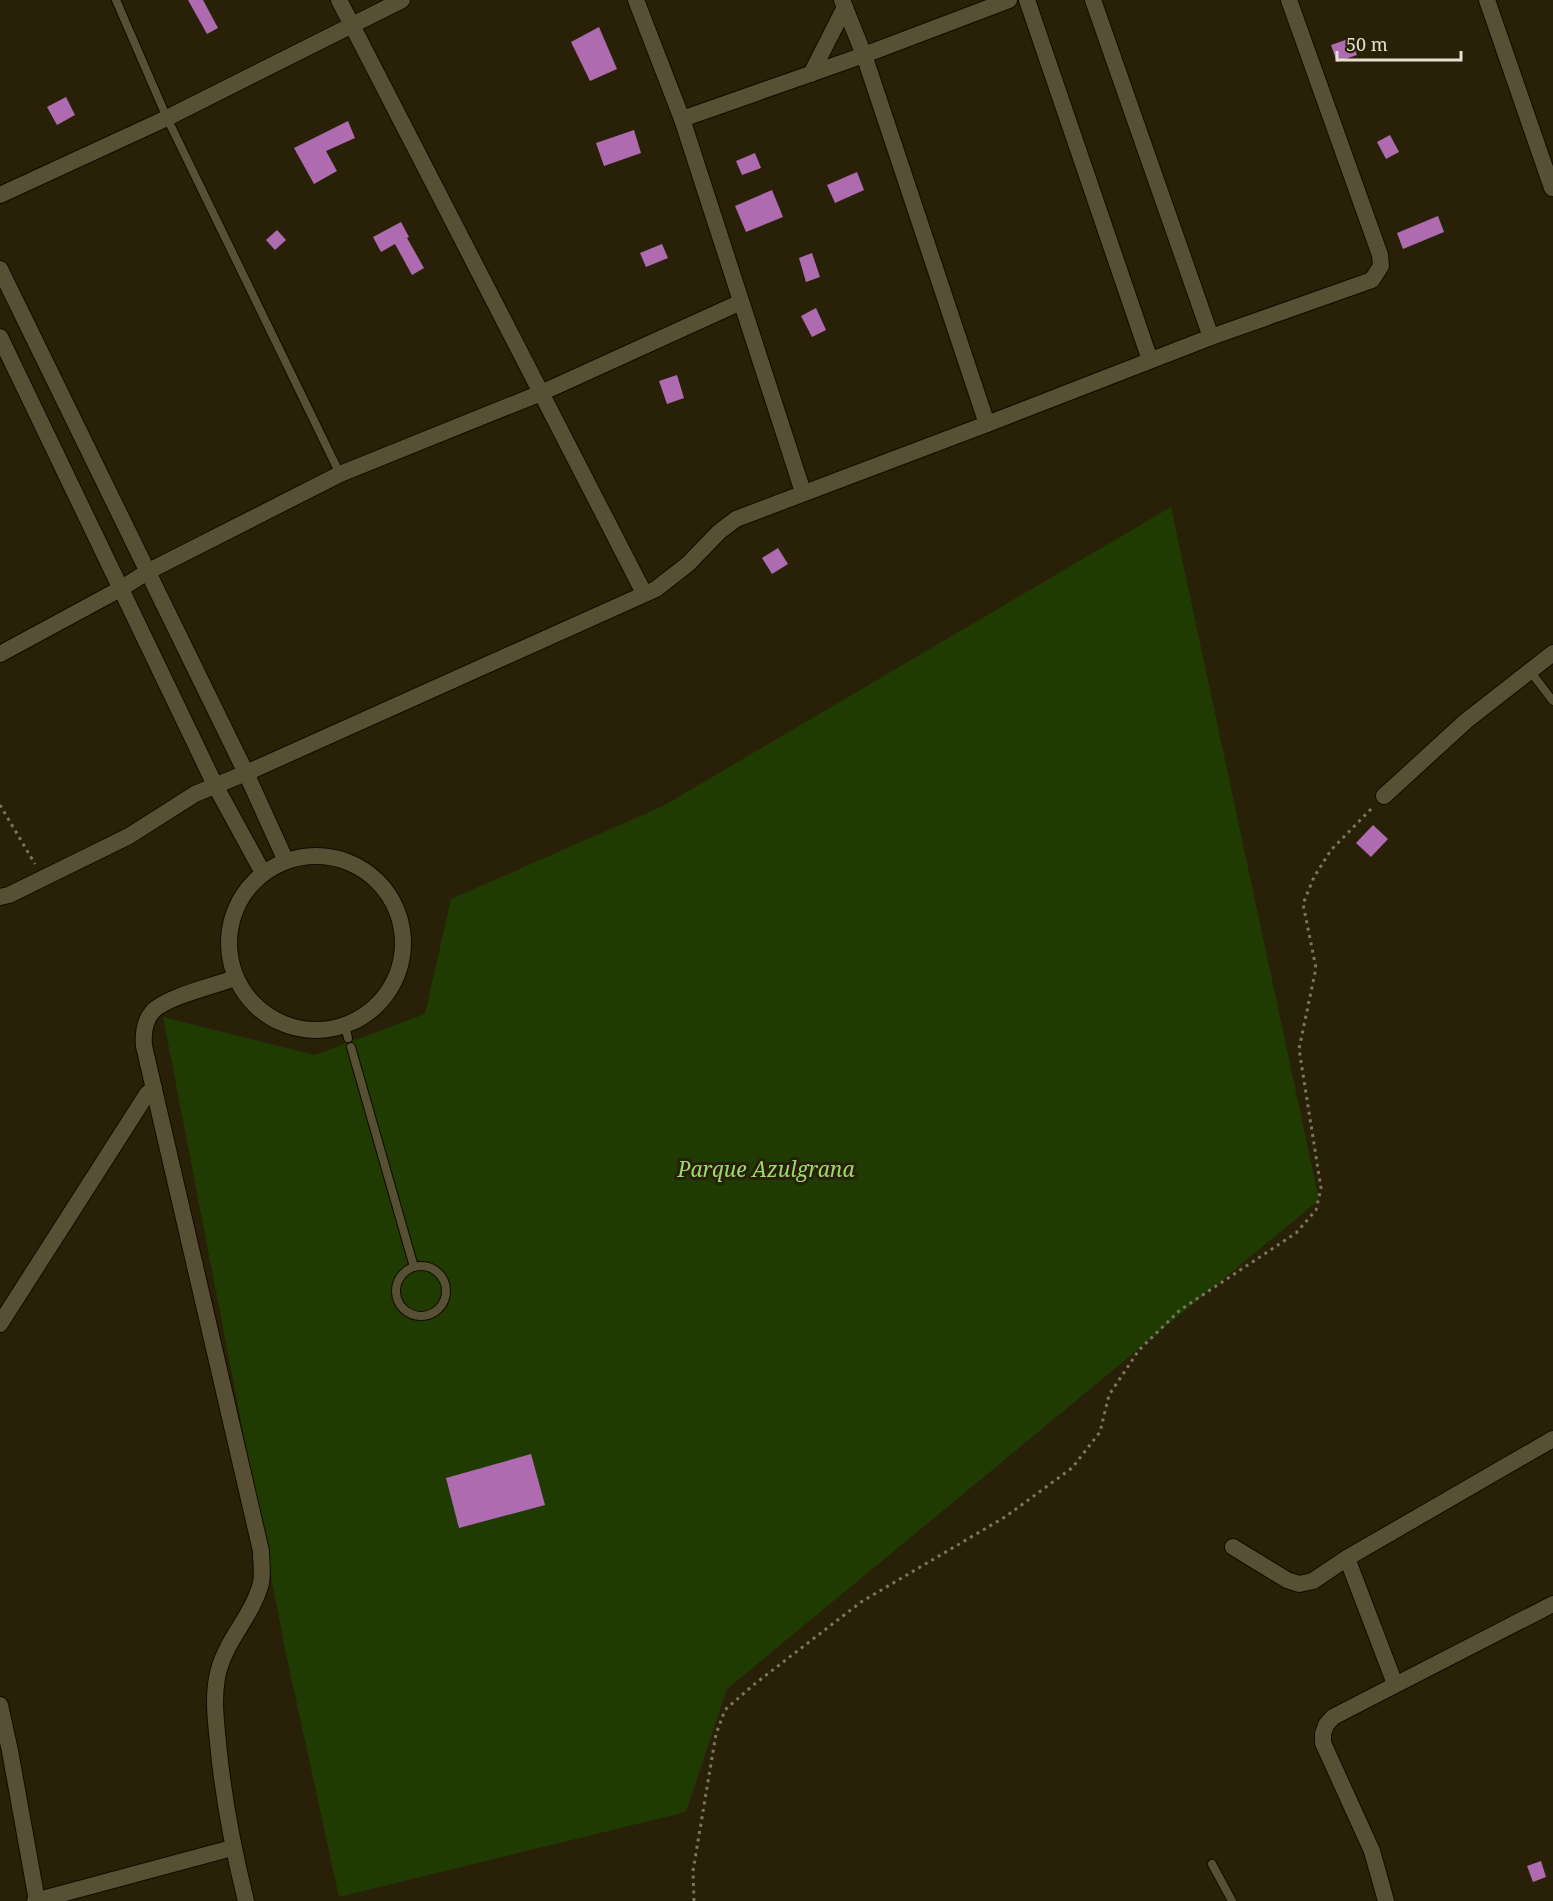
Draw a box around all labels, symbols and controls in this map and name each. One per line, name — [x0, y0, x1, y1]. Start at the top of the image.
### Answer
scale bar — [1337, 24, 1462, 62]
text: 50 m — [1346, 32, 1388, 56]
park label: Parque Azulgrana — [676, 1155, 855, 1183]

